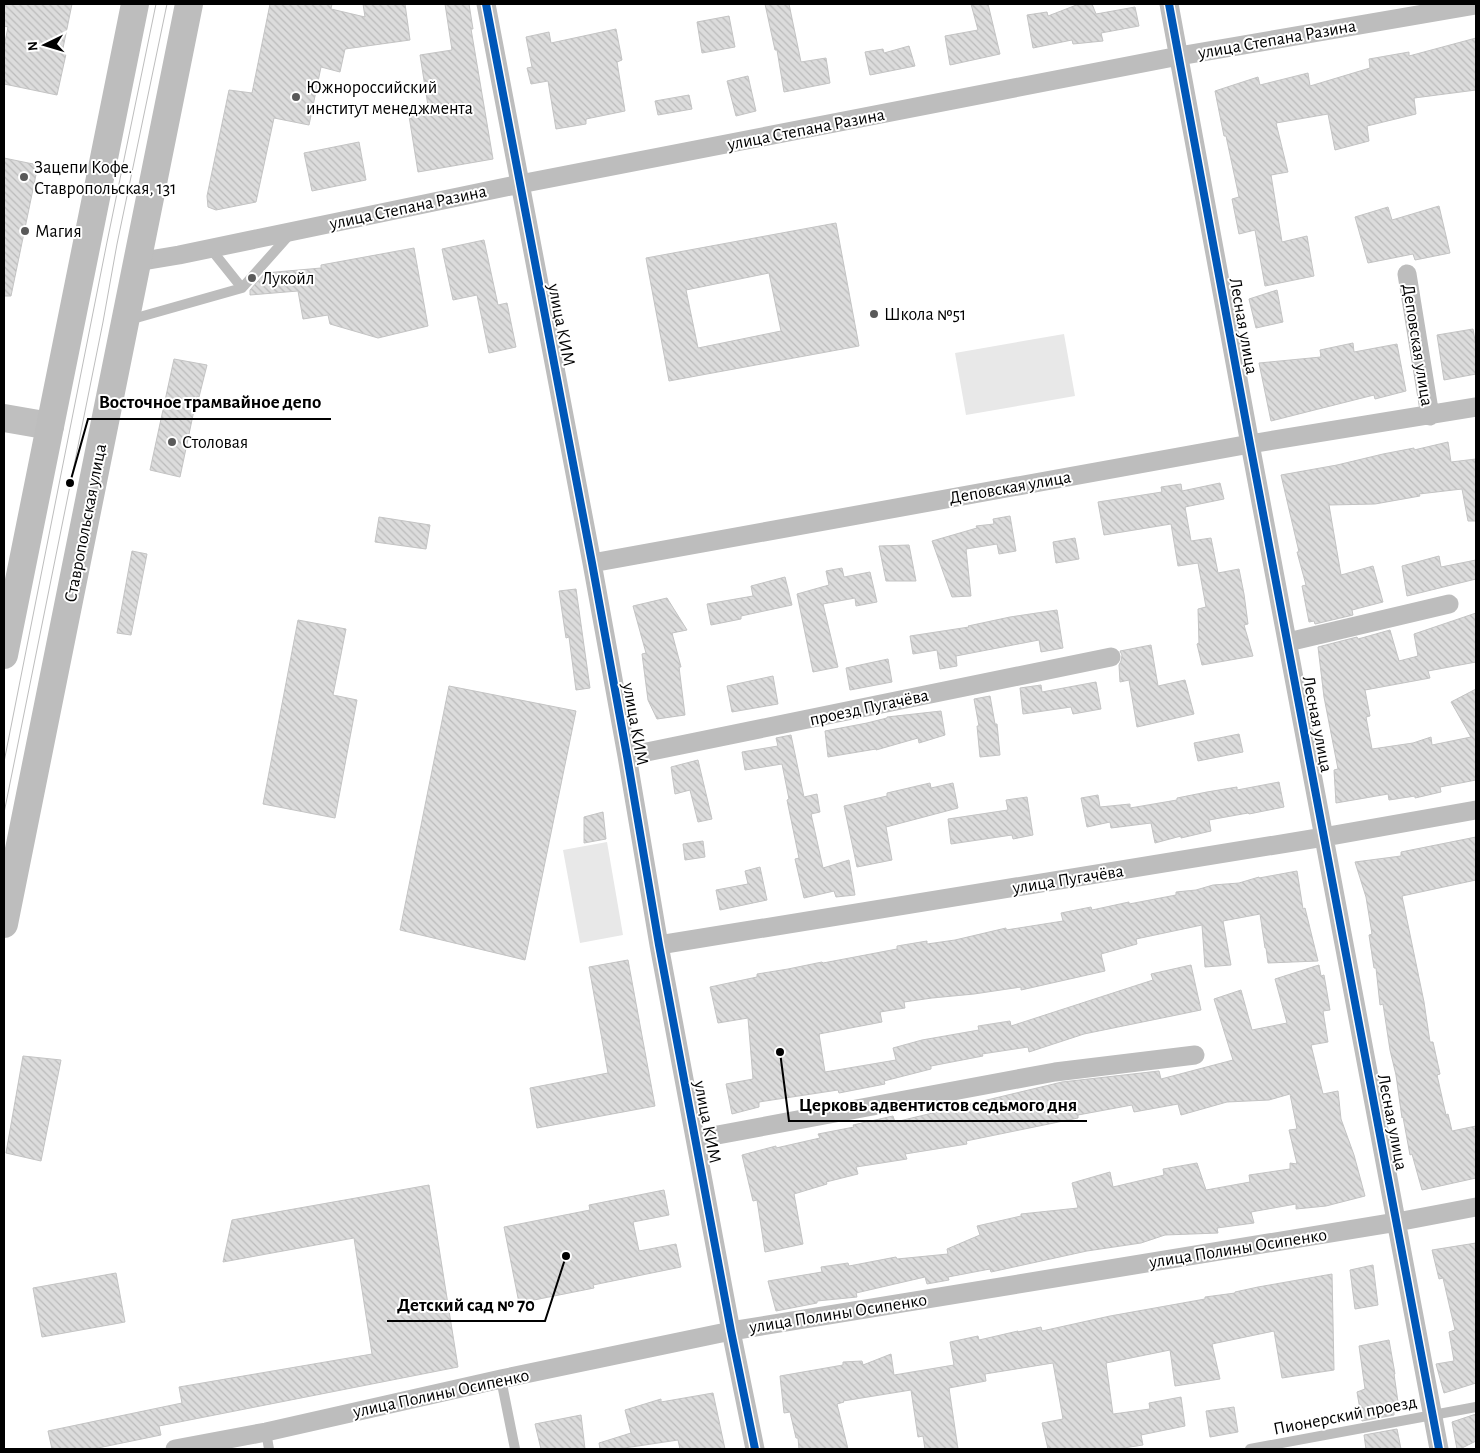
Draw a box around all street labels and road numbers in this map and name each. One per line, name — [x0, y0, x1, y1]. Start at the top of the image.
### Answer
street label: улица Степана Разина — [1196, 17, 1358, 63]
street label: улица Степана Разина — [725, 106, 886, 154]
street label: улица Степана Разина — [327, 183, 488, 234]
street label: Лесная улица — [1226, 277, 1260, 376]
street label: улица КИМ — [544, 281, 578, 368]
street label: Деповская улица — [1398, 283, 1436, 408]
street label: Ставропольская улица — [62, 442, 110, 604]
street label: Деповская улица — [948, 468, 1073, 508]
street label: Лесная улица — [1299, 675, 1335, 774]
street label: улица КИМ — [619, 680, 651, 767]
street label: проезд Пугачёва — [808, 687, 930, 729]
street label: улица Пугачёва — [1010, 862, 1125, 898]
street label: Лесная улица — [1374, 1073, 1410, 1172]
street label: улица КИМ — [690, 1078, 724, 1165]
street label: улица Полины Осипенко — [1147, 1226, 1328, 1272]
street label: улица Полины Осипенко — [747, 1291, 928, 1337]
street label: улица Полины Осипенко — [351, 1367, 531, 1422]
street label: Пионерский проезд — [1272, 1393, 1418, 1439]

